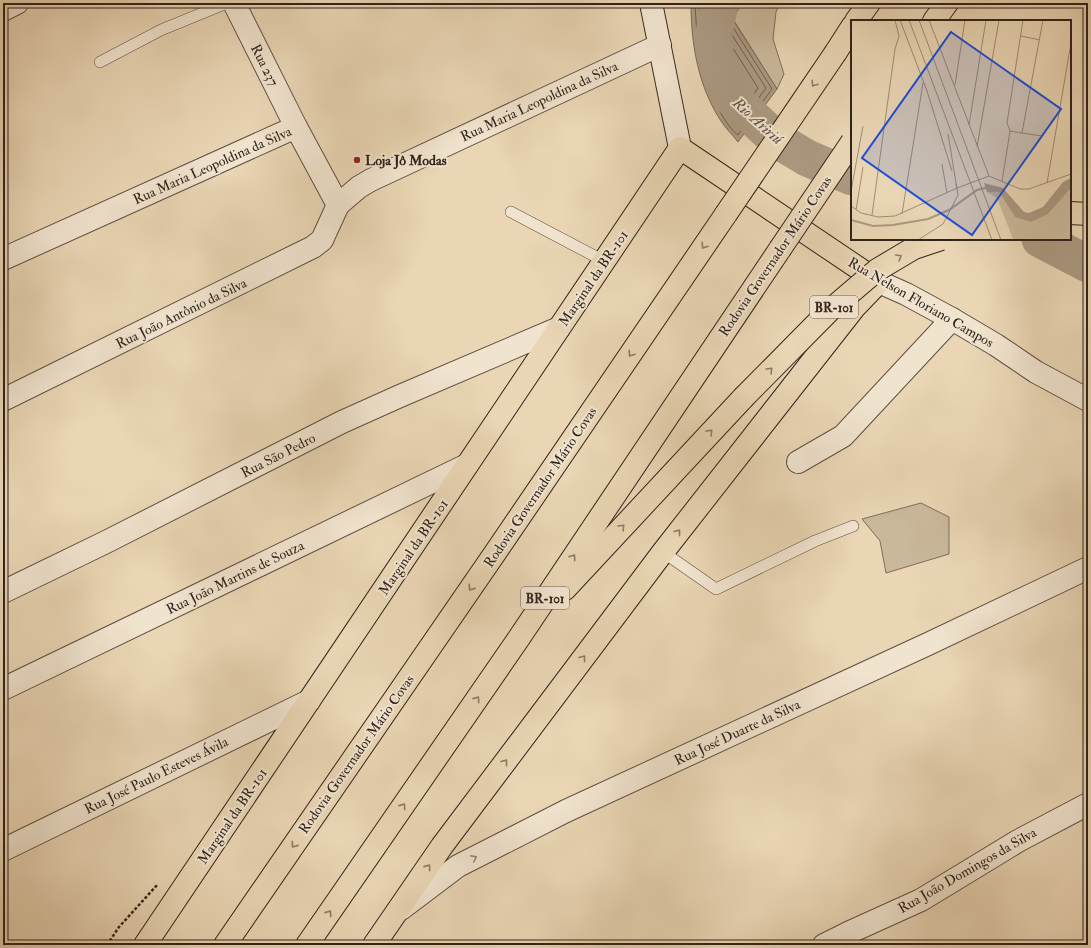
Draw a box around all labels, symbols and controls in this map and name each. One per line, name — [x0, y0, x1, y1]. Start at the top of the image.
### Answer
inset map — [851, 20, 1071, 240]
street label: Rua 237 — [247, 41, 283, 90]
street label: Rua Maria Leopoldina da Silva — [458, 57, 621, 146]
one-way arrow — [811, 80, 819, 87]
water label: Rio Aririú — [728, 93, 787, 149]
street label: Rua Maria Leopoldina da Silva — [130, 123, 295, 209]
place label: Loja Jô Modas — [365, 152, 447, 170]
marker: Loja Jô Modas — [352, 155, 362, 165]
street label: Rodovia Governador Mário Covas — [715, 173, 836, 340]
street label: Marginal da BR-101 — [555, 227, 632, 330]
one-way arrow — [701, 242, 709, 249]
street label: Rua Nelson Floriano Campos — [844, 254, 997, 352]
one-way arrow — [895, 254, 902, 261]
street label: Rua João Antônio da Silva — [113, 274, 250, 353]
road number: BR-101 — [810, 296, 858, 318]
one-way arrow — [629, 349, 636, 356]
one-way arrow — [765, 367, 773, 375]
street label: Rodovia Governador Mário Covas — [480, 404, 601, 571]
street label: Rua São Pedro — [238, 429, 319, 482]
one-way arrow — [706, 429, 713, 437]
street label: Marginal da BR-101 — [375, 496, 452, 599]
one-way arrow — [617, 524, 624, 532]
one-way arrow — [674, 530, 681, 537]
street label: Rua João Martins de Souza — [164, 537, 307, 618]
one-way arrow — [568, 554, 575, 561]
one-way arrow — [469, 584, 476, 591]
road number: BR-101 — [521, 587, 569, 609]
one-way arrow — [578, 656, 585, 663]
street label: Rodovia Governador Mário Covas — [295, 671, 418, 837]
one-way arrow — [472, 696, 479, 703]
street label: Rua José Duarte da Silva — [672, 696, 803, 769]
street label: Rua José Paulo Esteves Ávila — [81, 733, 231, 818]
one-way arrow — [500, 760, 507, 767]
street label: Marginal da BR-101 — [194, 765, 271, 868]
one-way arrow — [398, 803, 406, 810]
street label: Rua João Domingos da Silva — [895, 824, 1040, 917]
one-way arrow — [291, 841, 299, 848]
one-way arrow — [470, 855, 477, 863]
one-way arrow — [423, 864, 430, 871]
one-way arrow — [324, 910, 332, 917]

